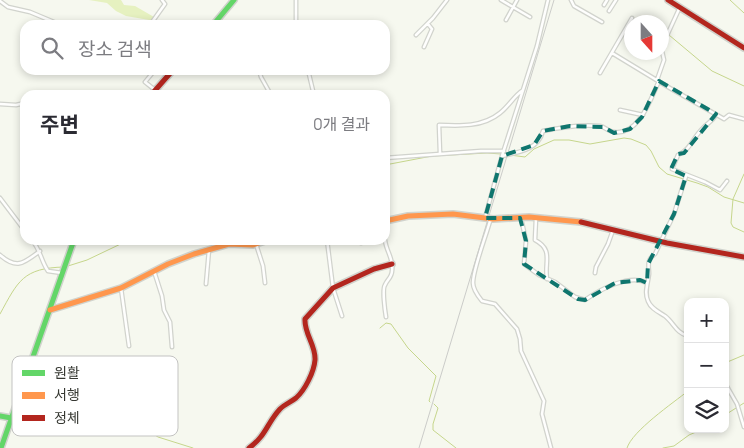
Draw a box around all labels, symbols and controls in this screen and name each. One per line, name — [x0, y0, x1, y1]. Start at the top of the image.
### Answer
north arrow — [624, 15, 669, 60]
search box — [20, 20, 390, 75]
icon: search — [38, 34, 66, 62]
text: 장소 검색 — [78, 36, 152, 62]
text: 주변 — [40, 110, 79, 138]
text: 0개 결과 — [313, 113, 370, 135]
map controls — [684, 298, 729, 433]
button: + — [684, 298, 729, 343]
button: − — [684, 343, 729, 388]
legend — [12, 356, 178, 436]
text: 원활 — [54, 363, 80, 382]
text: 서행 — [54, 385, 80, 404]
button: layers — [684, 388, 729, 433]
text: 정체 — [54, 408, 80, 427]

